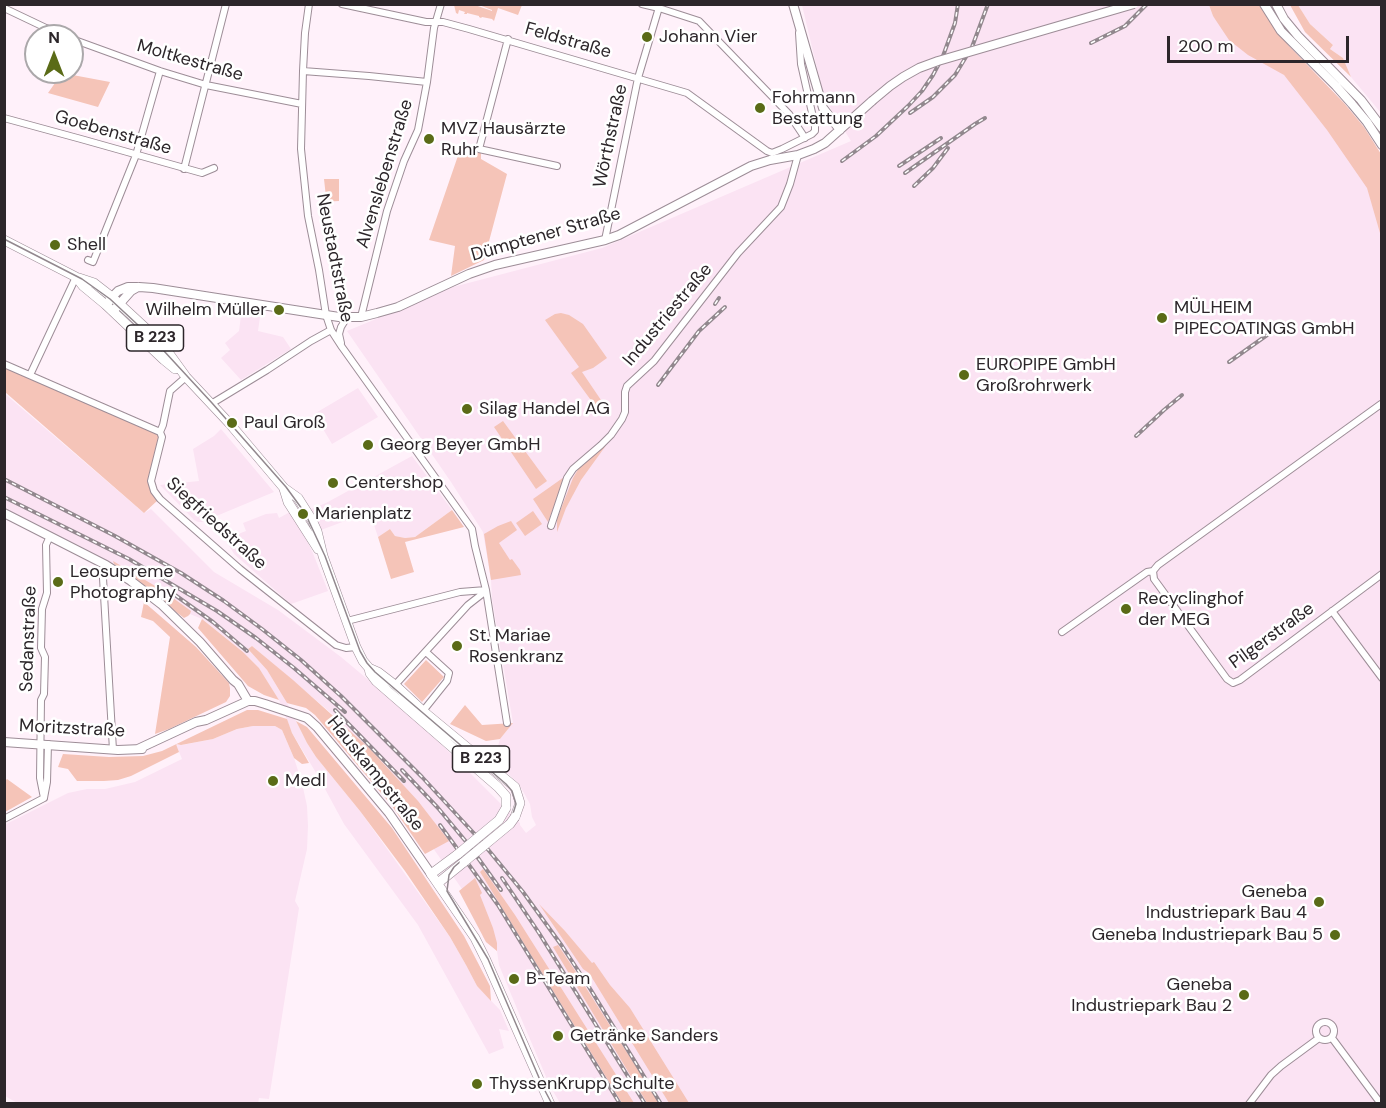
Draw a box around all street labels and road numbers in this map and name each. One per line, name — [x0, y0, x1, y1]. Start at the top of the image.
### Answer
street label: Feldstraße — [522, 18, 614, 64]
street label: Moltkestraße — [134, 36, 246, 86]
street label: Wörthstraße — [589, 82, 633, 190]
street label: Alvenslebenstraße — [352, 97, 418, 251]
street label: Goebenstraße — [52, 106, 174, 160]
street label: Neustadtstraße — [311, 192, 357, 324]
street label: Dümptener Straße — [469, 203, 623, 267]
street label: Industriestraße — [619, 259, 717, 371]
road number: B 223 — [126, 325, 184, 351]
street label: Siegfriedstraße — [161, 473, 271, 575]
street label: Sedanstraße — [16, 586, 42, 692]
street label: Pilgerstraße — [1225, 598, 1319, 674]
street label: Hauskampstraße — [322, 712, 428, 836]
street label: Moritzstraße — [18, 715, 126, 743]
road number: B 223 — [452, 746, 510, 772]

